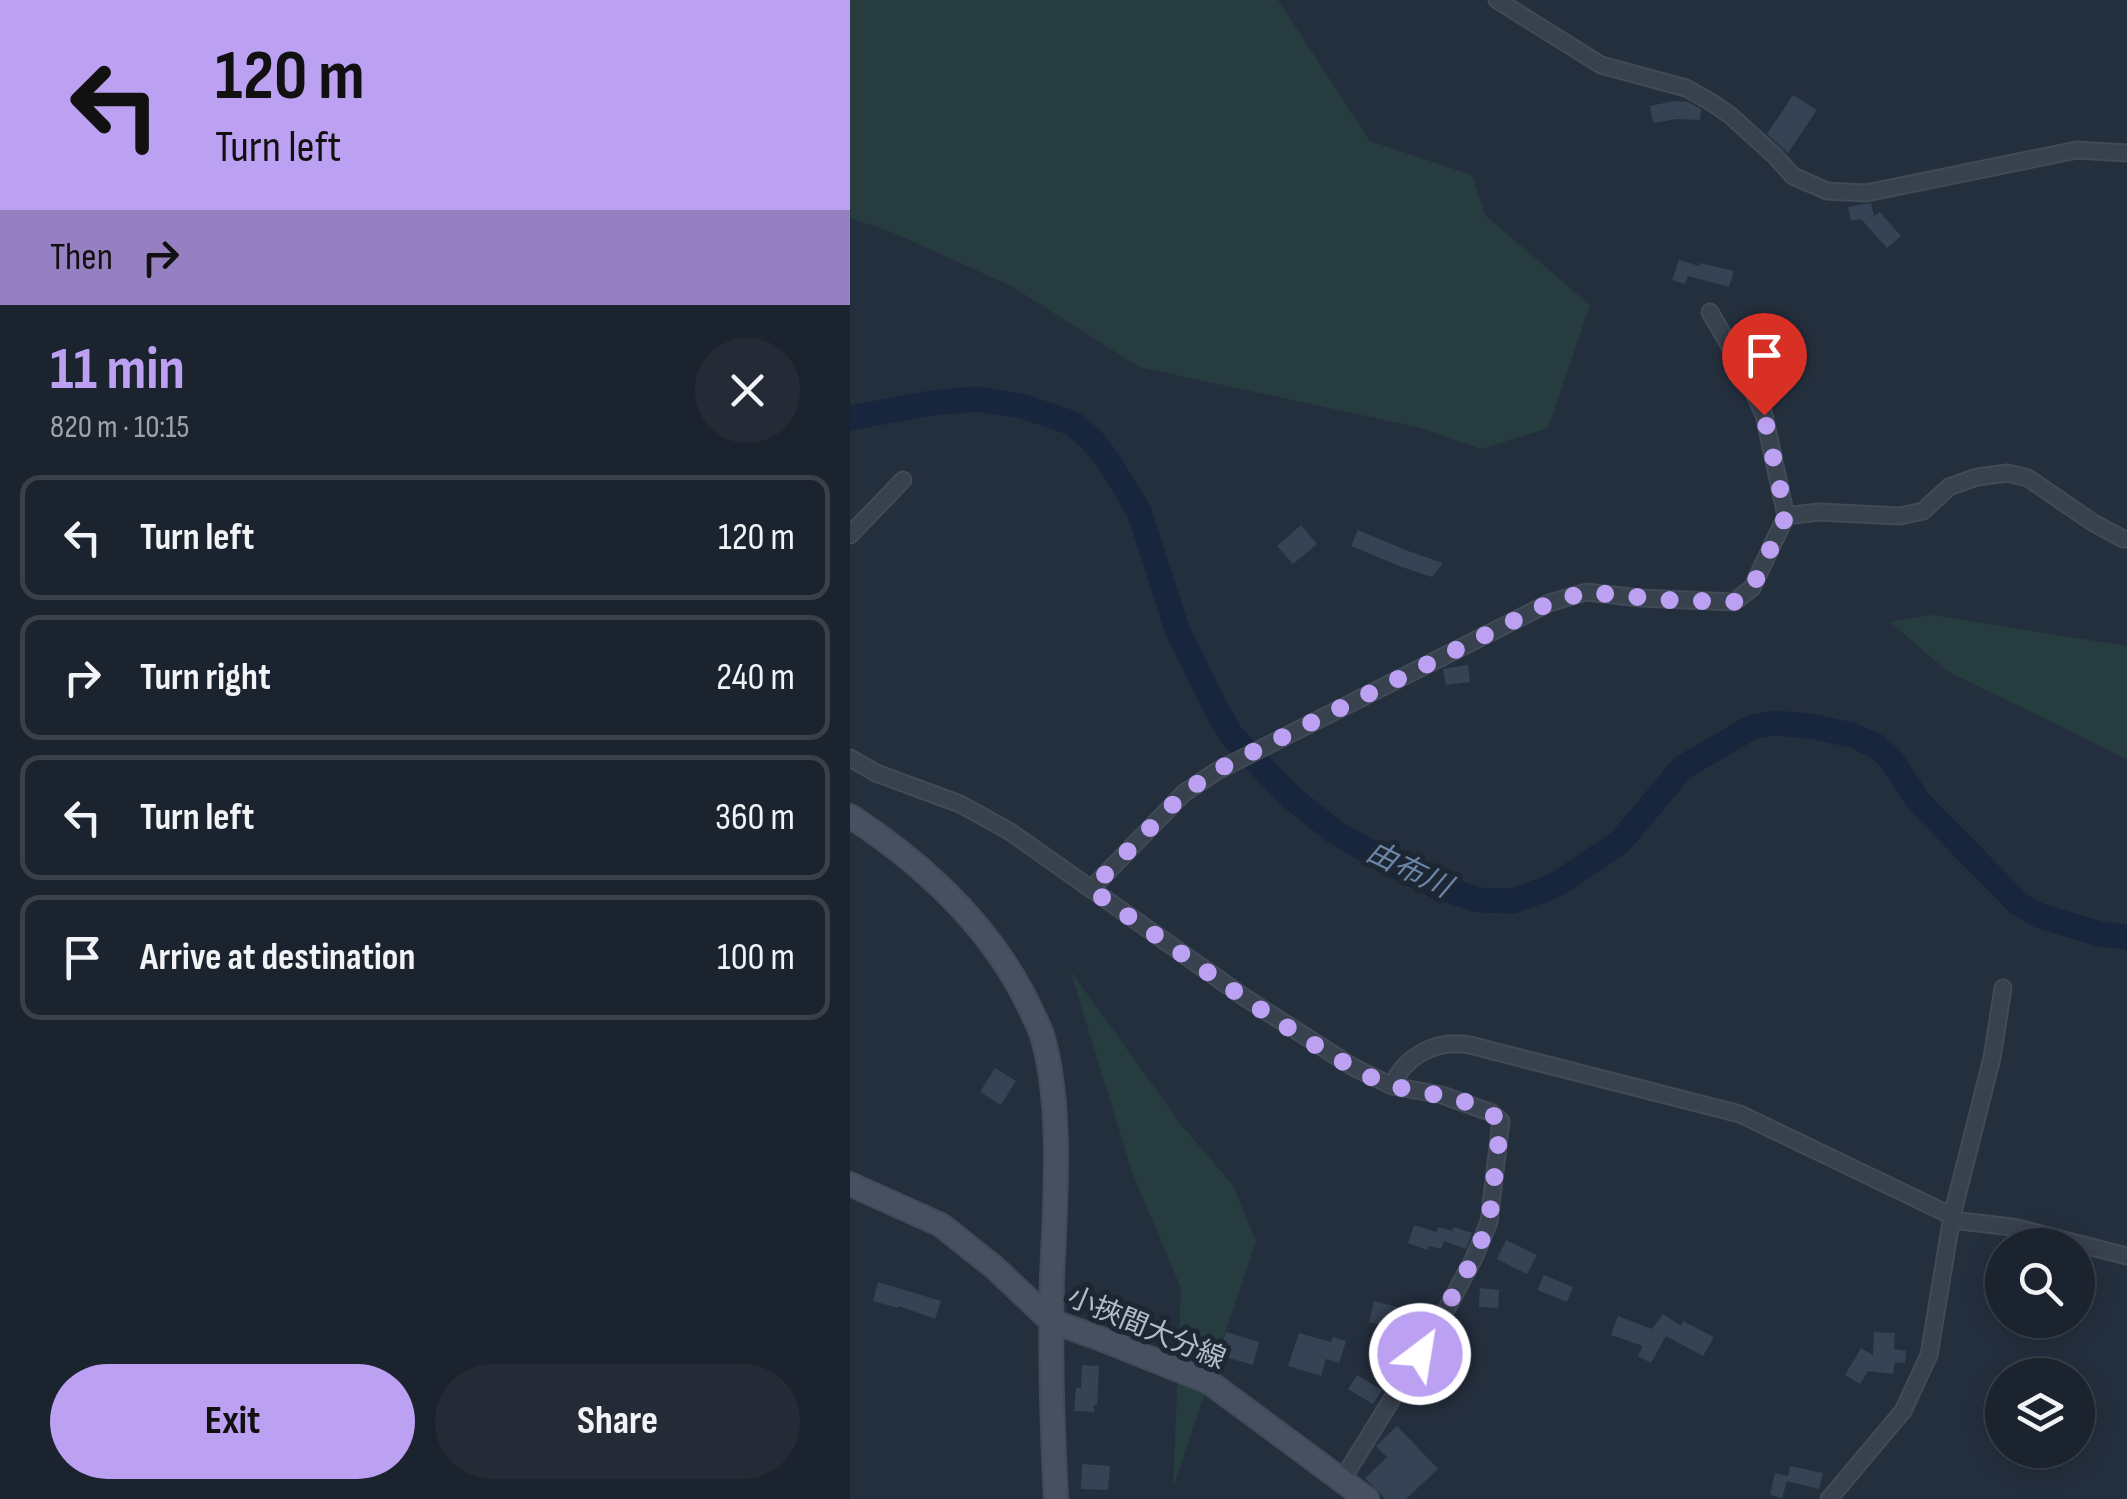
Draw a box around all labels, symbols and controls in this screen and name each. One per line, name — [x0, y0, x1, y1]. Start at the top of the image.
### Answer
text: 120 m — [215, 35, 365, 119]
icon: left — [50, 40, 180, 170]
text: Turn left — [215, 120, 341, 175]
icon: right — [133, 230, 188, 285]
text: Then — [50, 235, 113, 280]
pin — [1722, 313, 1807, 416]
icon: arrive — [1737, 328, 1792, 383]
text: 11 min — [50, 334, 185, 406]
button: close — [695, 338, 800, 443]
text: 820 m · 10:15 — [50, 408, 189, 447]
icon: left — [55, 510, 110, 565]
text: Turn left — [140, 515, 254, 560]
text: 120 m — [718, 515, 795, 560]
icon: right — [55, 650, 110, 705]
text: Turn right — [140, 655, 271, 700]
text: 240 m — [716, 655, 795, 700]
icon: left — [55, 790, 110, 845]
text: Turn left — [140, 795, 254, 840]
text: 360 m — [715, 795, 795, 840]
water label: 由布川 — [1360, 834, 1460, 907]
icon: arrive — [55, 930, 110, 985]
text: Arrive at destination — [140, 935, 415, 980]
text: 100 m — [717, 935, 795, 980]
map controls — [1985, 1228, 2095, 1468]
button: search — [1985, 1228, 2095, 1338]
street label: 小挾間大分線 — [1063, 1280, 1230, 1376]
position arrow — [1368, 1302, 1472, 1406]
button: layers — [1985, 1358, 2095, 1468]
button: Exit — [50, 1364, 415, 1479]
button: Share — [435, 1364, 800, 1479]

